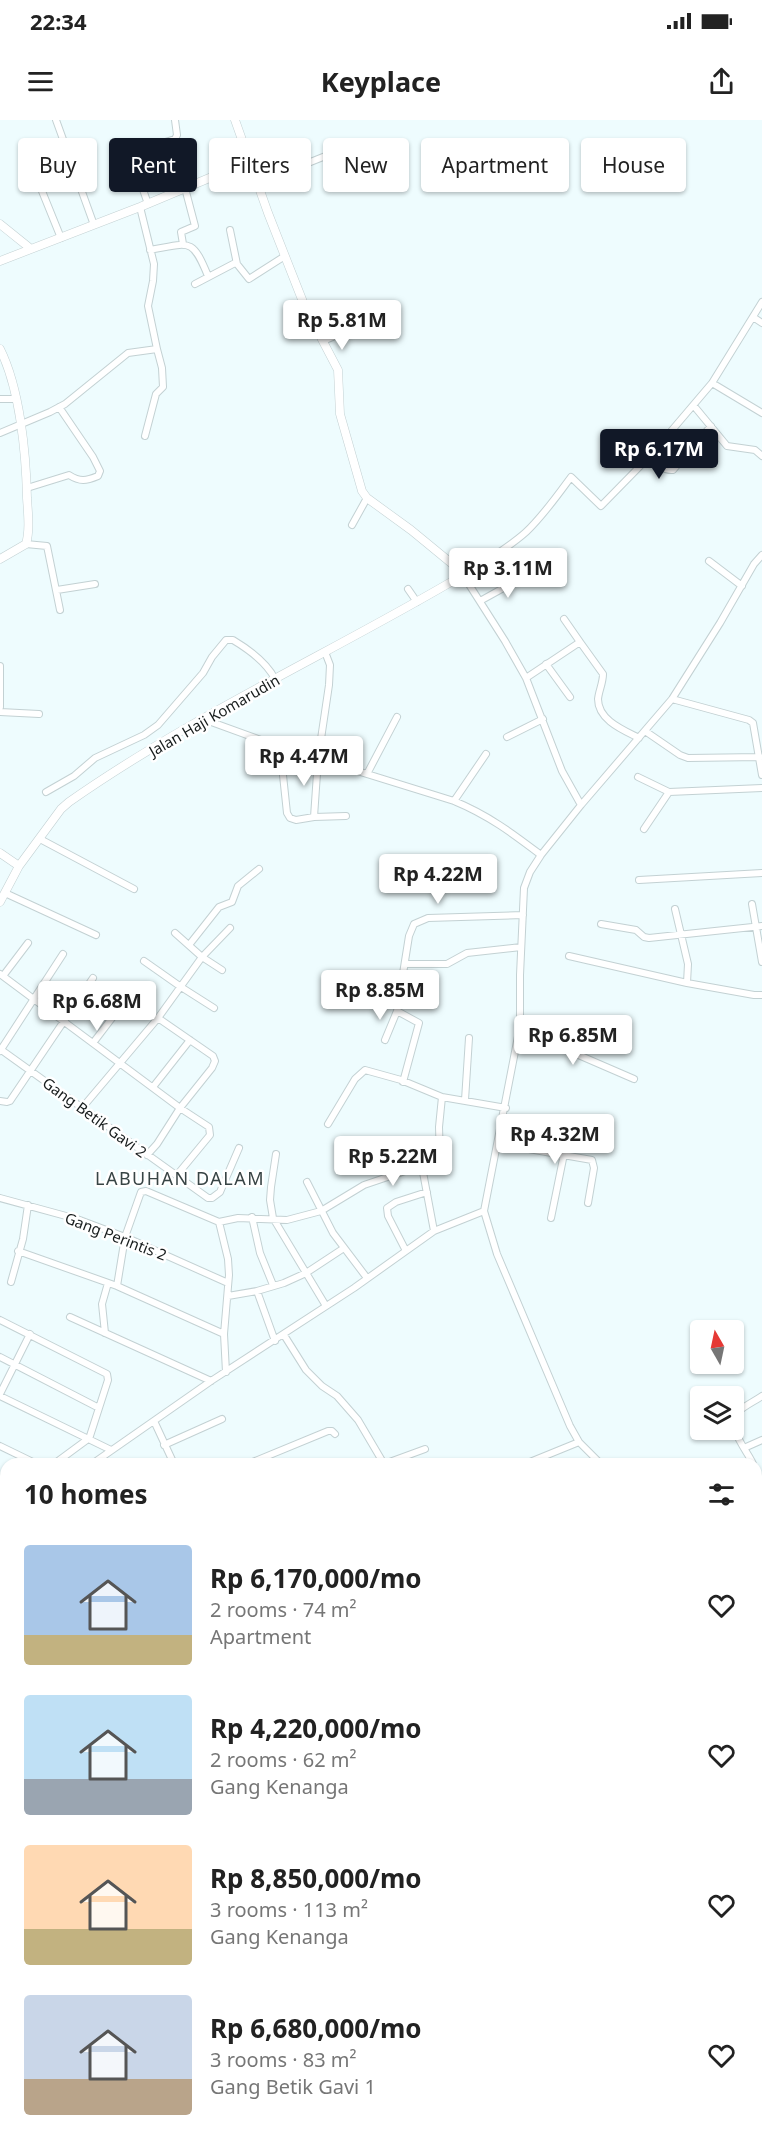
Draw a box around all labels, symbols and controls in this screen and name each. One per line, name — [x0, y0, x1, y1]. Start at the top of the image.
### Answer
text: 22:34 — [30, 6, 87, 36]
text: Keyplace — [321, 63, 441, 100]
icon: menu — [24, 65, 57, 98]
icon: share — [705, 65, 738, 98]
chip: Buy — [18, 138, 97, 192]
chip: Rent — [109, 138, 197, 192]
chip: Filters — [209, 138, 311, 192]
chip: New — [323, 138, 409, 192]
chip: Apartment — [421, 138, 569, 192]
chip: House — [581, 138, 686, 192]
pin: Rp 5.81M — [280, 300, 404, 351]
text: Rp 5.81M — [297, 306, 387, 333]
pin: Rp 6.17M — [597, 429, 721, 480]
text: Rp 6.17M — [614, 435, 704, 462]
pin: Rp 3.11M — [446, 548, 570, 599]
text: Rp 3.11M — [463, 554, 553, 581]
street label: Jalan Haji Komarudin — [143, 669, 283, 762]
pin: Rp 4.47M — [242, 736, 366, 787]
text: Rp 4.47M — [259, 742, 349, 769]
pin: Rp 4.22M — [376, 854, 500, 905]
text: Rp 4.22M — [393, 860, 483, 887]
pin: Rp 8.85M — [318, 970, 442, 1021]
text: Rp 8.85M — [335, 976, 425, 1003]
pin: Rp 6.68M — [35, 981, 159, 1032]
text: Rp 6.68M — [52, 987, 142, 1014]
pin: Rp 6.85M — [511, 1015, 635, 1066]
text: Rp 6.85M — [528, 1021, 618, 1048]
street label: Gang Betik Gavi 2 — [39, 1072, 151, 1162]
pin: Rp 4.32M — [493, 1114, 617, 1165]
text: Rp 4.32M — [510, 1120, 600, 1147]
pin: Rp 5.22M — [331, 1136, 455, 1187]
text: Rp 5.22M — [348, 1142, 438, 1169]
district label: LABUHAN DALAM — [95, 1166, 265, 1190]
street label: Gang Perintis 2 — [62, 1207, 170, 1265]
north arrow — [690, 1320, 744, 1374]
map controls — [690, 1320, 744, 1440]
button: layers — [690, 1386, 744, 1440]
text: 10 homes — [24, 1476, 148, 1512]
icon: filters — [705, 1478, 738, 1511]
text: Rp 6,170,000/mo — [210, 1560, 422, 1596]
icon: home — [72, 1569, 144, 1641]
icon: heart — [705, 1589, 738, 1622]
text: 2 rooms · 74 m² — [210, 1596, 357, 1623]
text: Apartment — [210, 1623, 311, 1650]
text: Rp 4,220,000/mo — [210, 1710, 422, 1746]
icon: home — [72, 1719, 144, 1791]
icon: heart — [705, 1739, 738, 1772]
text: 2 rooms · 62 m² — [210, 1746, 357, 1773]
text: Gang Kenanga — [210, 1773, 349, 1800]
text: Rp 8,850,000/mo — [210, 1860, 422, 1896]
icon: home — [72, 1869, 144, 1941]
icon: heart — [705, 1889, 738, 1922]
text: 3 rooms · 113 m² — [210, 1896, 368, 1923]
text: Gang Kenanga — [210, 1923, 349, 1950]
text: Rp 6,680,000/mo — [210, 2010, 422, 2046]
icon: home — [72, 2019, 144, 2091]
icon: heart — [705, 2039, 738, 2072]
text: 3 rooms · 83 m² — [210, 2046, 357, 2073]
text: Gang Betik Gavi 1 — [210, 2073, 376, 2100]

